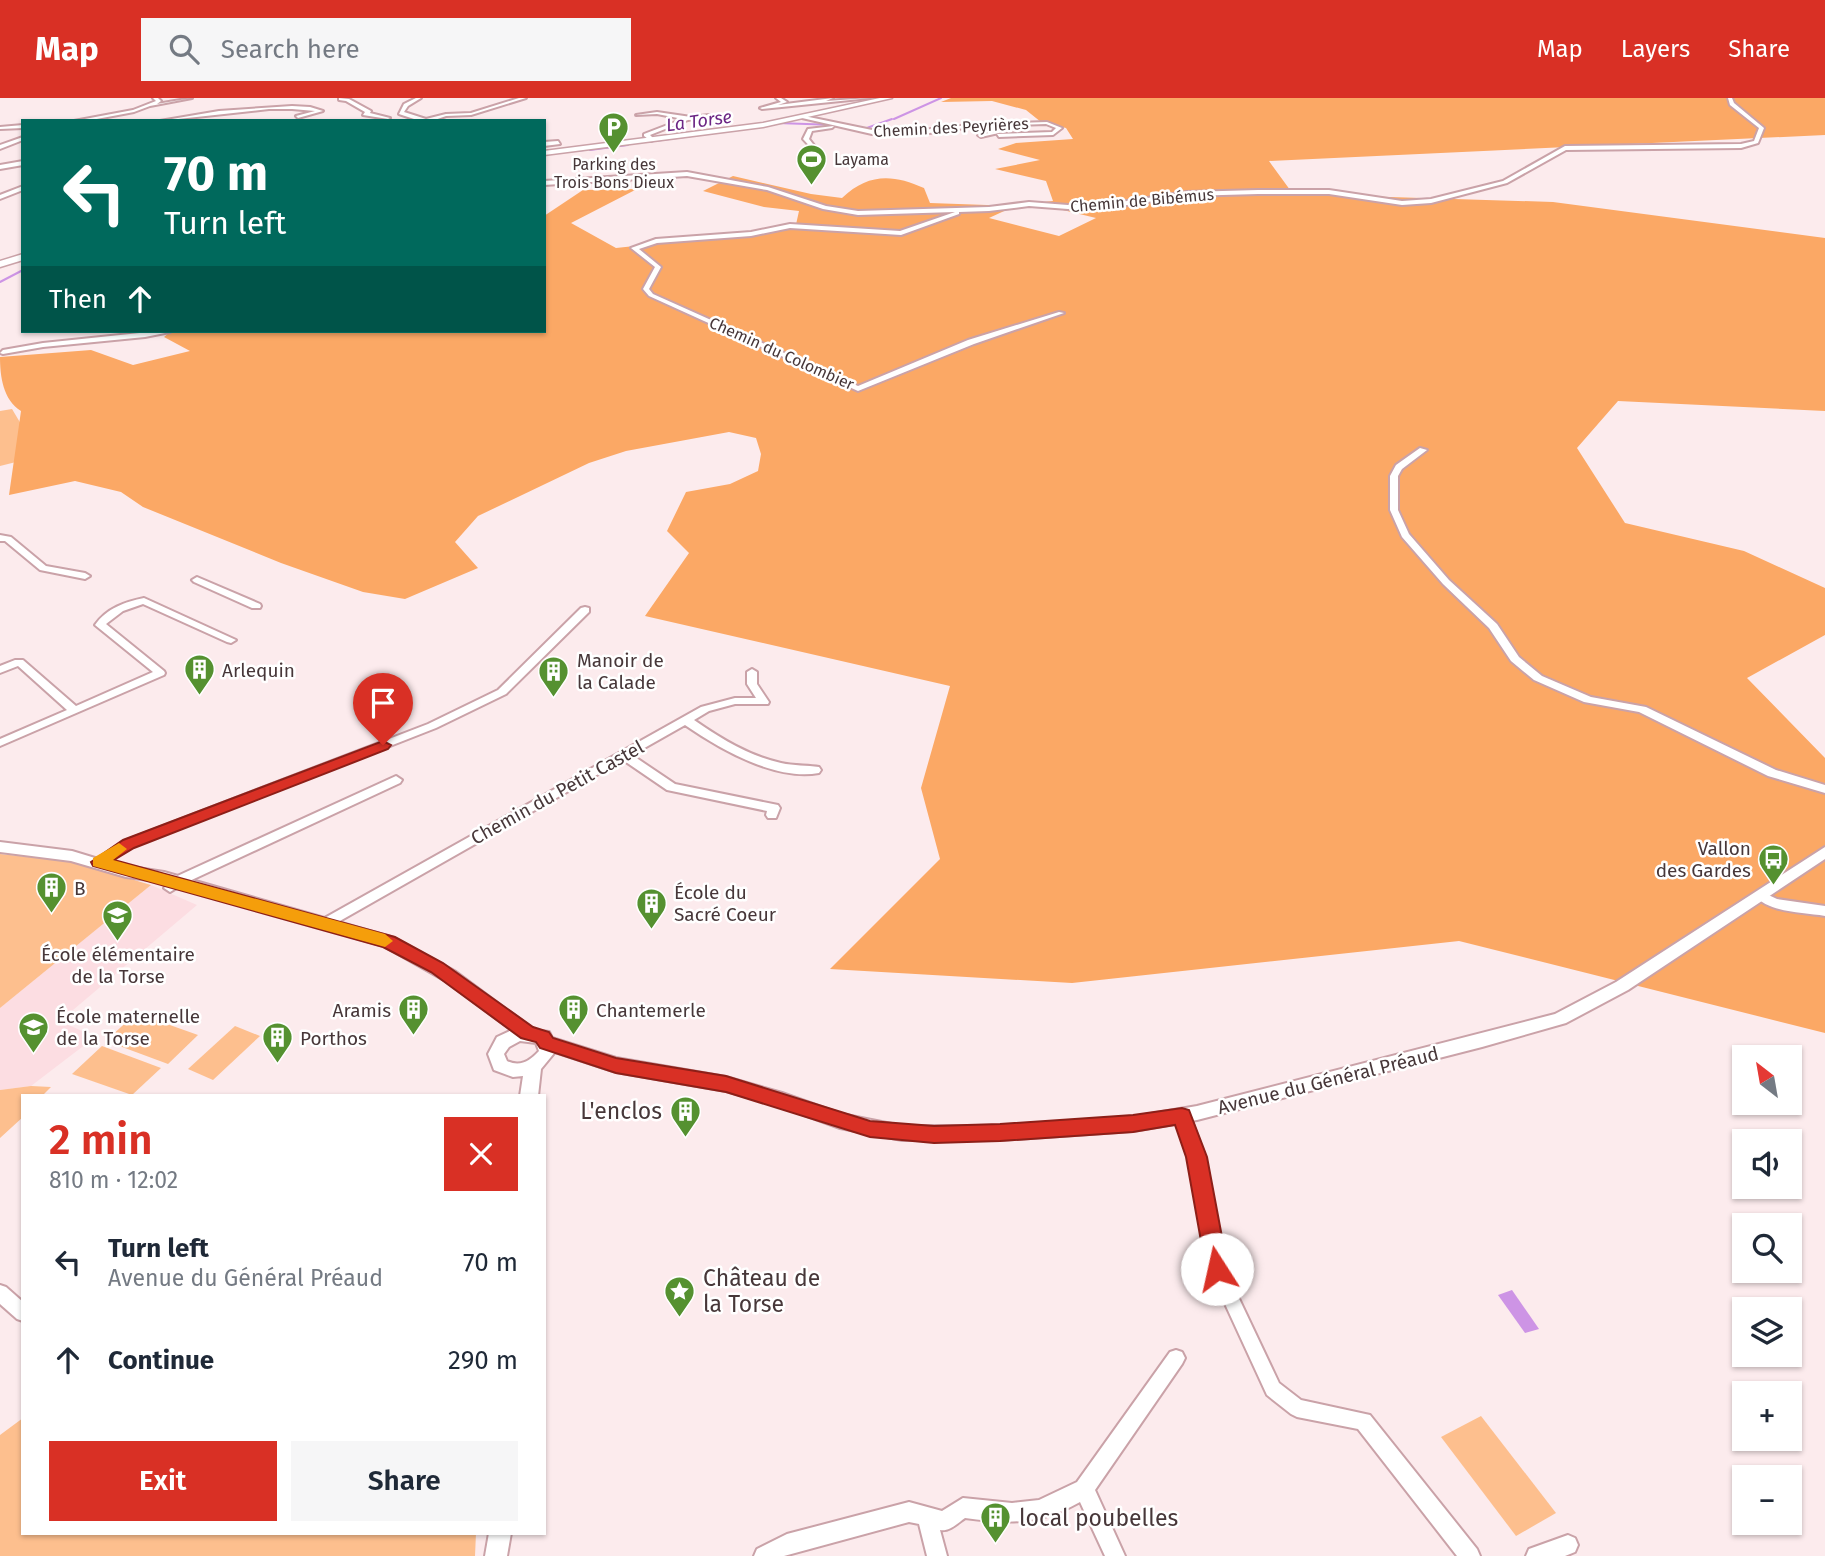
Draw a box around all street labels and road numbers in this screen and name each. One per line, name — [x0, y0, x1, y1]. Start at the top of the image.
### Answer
street label: Chemin des Peyrières — [873, 114, 1029, 141]
street label: Chemin de Bibémus — [1069, 185, 1215, 216]
street label: Chemin du Colombier — [706, 313, 858, 394]
street label: Chemin du Petit Castel — [467, 735, 648, 850]
street label: Avenue du Général Préaud — [1215, 1042, 1441, 1119]

